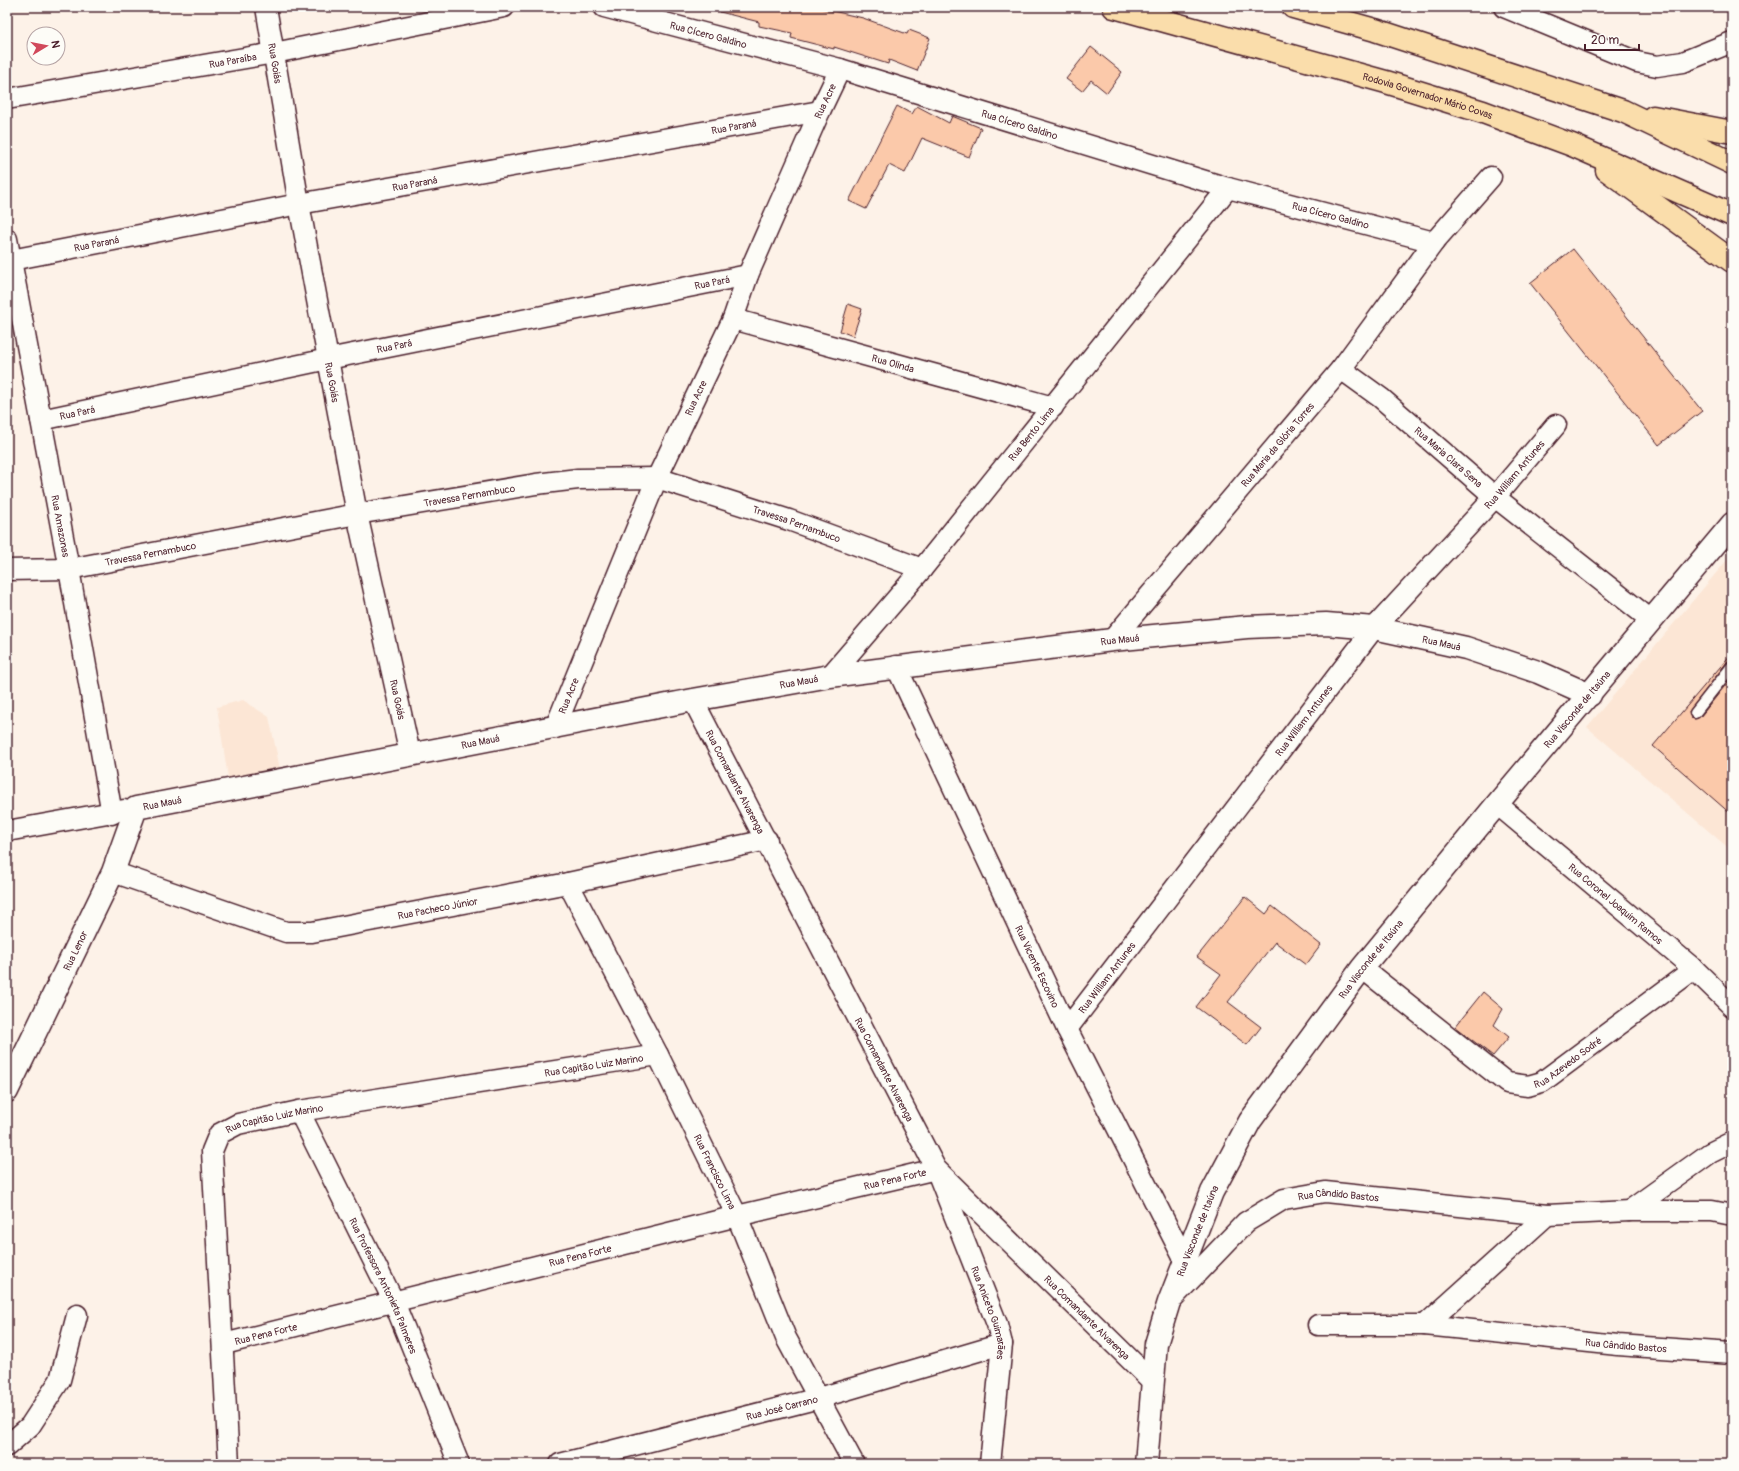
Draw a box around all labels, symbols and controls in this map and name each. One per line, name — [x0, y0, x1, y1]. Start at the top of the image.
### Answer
street label: Rua Cícero Galdino — [668, 20, 749, 51]
north arrow — [26, 26, 66, 66]
scale bar — [1585, 26, 1639, 52]
text: 20 m — [1591, 33, 1620, 48]
text: N — [48, 40, 63, 50]
street label: Rua Goiás — [265, 42, 284, 85]
street label: Rua Paraíba — [208, 51, 258, 71]
street label: Rodovia Governador Mário Covas — [1361, 71, 1495, 122]
street label: Rua Acre — [812, 82, 839, 121]
street label: Rua Cícero Galdino — [980, 108, 1060, 143]
street label: Rua Paraná — [710, 117, 758, 137]
street label: Rua Paraná — [391, 174, 439, 194]
street label: Rua Cícero Galdino — [1291, 200, 1371, 232]
street label: Rua Paraná — [73, 234, 120, 255]
street label: Rua Pará — [694, 274, 731, 293]
street label: Rua Pará — [376, 337, 413, 356]
street label: Rua Olinda — [870, 352, 916, 376]
street label: Rua Goiás — [322, 361, 341, 404]
street label: Rua Acre — [683, 379, 710, 418]
street label: Rua Maria da Glória Torres — [1239, 400, 1317, 490]
street label: Rua Pará — [59, 404, 96, 423]
street label: Rua Bento Lima — [1006, 404, 1057, 464]
street label: Rua Maria Clara Sena — [1412, 425, 1485, 491]
street label: Rua William Antunes — [1482, 438, 1548, 512]
street label: Travessa Pernambuco — [423, 483, 517, 510]
street label: Rua Amazonas — [48, 494, 72, 559]
street label: Travessa Pernambuco — [751, 504, 843, 546]
street label: Travessa Pernambuco — [104, 540, 198, 569]
street label: Rua Mauá — [1100, 632, 1140, 648]
street label: Rua Mauá — [1421, 634, 1462, 654]
street label: Rua Visconde de Itaúna — [1542, 668, 1614, 751]
street label: Rua Mauá — [779, 673, 819, 692]
street label: Rua Acre — [556, 676, 582, 716]
street label: Rua Goiás — [387, 679, 407, 721]
street label: Rua William Antunes — [1273, 682, 1336, 759]
street label: Rua Comandante Alvarenga — [703, 728, 766, 836]
street label: Rua Mauá — [460, 733, 501, 752]
street label: Rua Mauá — [142, 794, 183, 814]
street label: Rua Coronel Joaquim Ramos — [1566, 861, 1665, 948]
street label: Rua Pacheco Júnior — [397, 895, 479, 922]
street label: Rua Visconde de Itaúna — [1337, 917, 1406, 1001]
street label: Rua Vicente Escovino — [1012, 924, 1061, 1010]
street label: Rua Lenor — [61, 929, 91, 973]
street label: Rua William Antunes — [1076, 940, 1139, 1016]
street label: Rua Comandante Alvarenga — [852, 1016, 915, 1124]
street label: Rua Azevedo Sodré — [1533, 1035, 1604, 1091]
street label: Rua Capitão Luiz Marino — [544, 1052, 645, 1080]
street label: Rua Capitão Luiz Marino — [224, 1102, 325, 1136]
street label: Rua Francisco Lima — [691, 1133, 738, 1212]
street label: Rua Pena Forte — [863, 1166, 928, 1193]
street label: Rua Visconde de Itaúna — [1175, 1183, 1222, 1278]
street label: Rua Cândido Bastos — [1297, 1187, 1380, 1205]
street label: Rua Professora Antonieta Palmeres — [346, 1216, 419, 1356]
street label: Rua Pena Forte — [548, 1243, 613, 1270]
street label: Rua Aniceto Guimarães — [968, 1265, 1007, 1361]
street label: Rua Comandante Alvarenga — [1041, 1273, 1132, 1363]
street label: Rua Pena Forte — [234, 1321, 298, 1348]
street label: Rua Cândido Bastos — [1585, 1337, 1668, 1355]
street label: Rua José Carrano — [745, 1393, 820, 1423]

